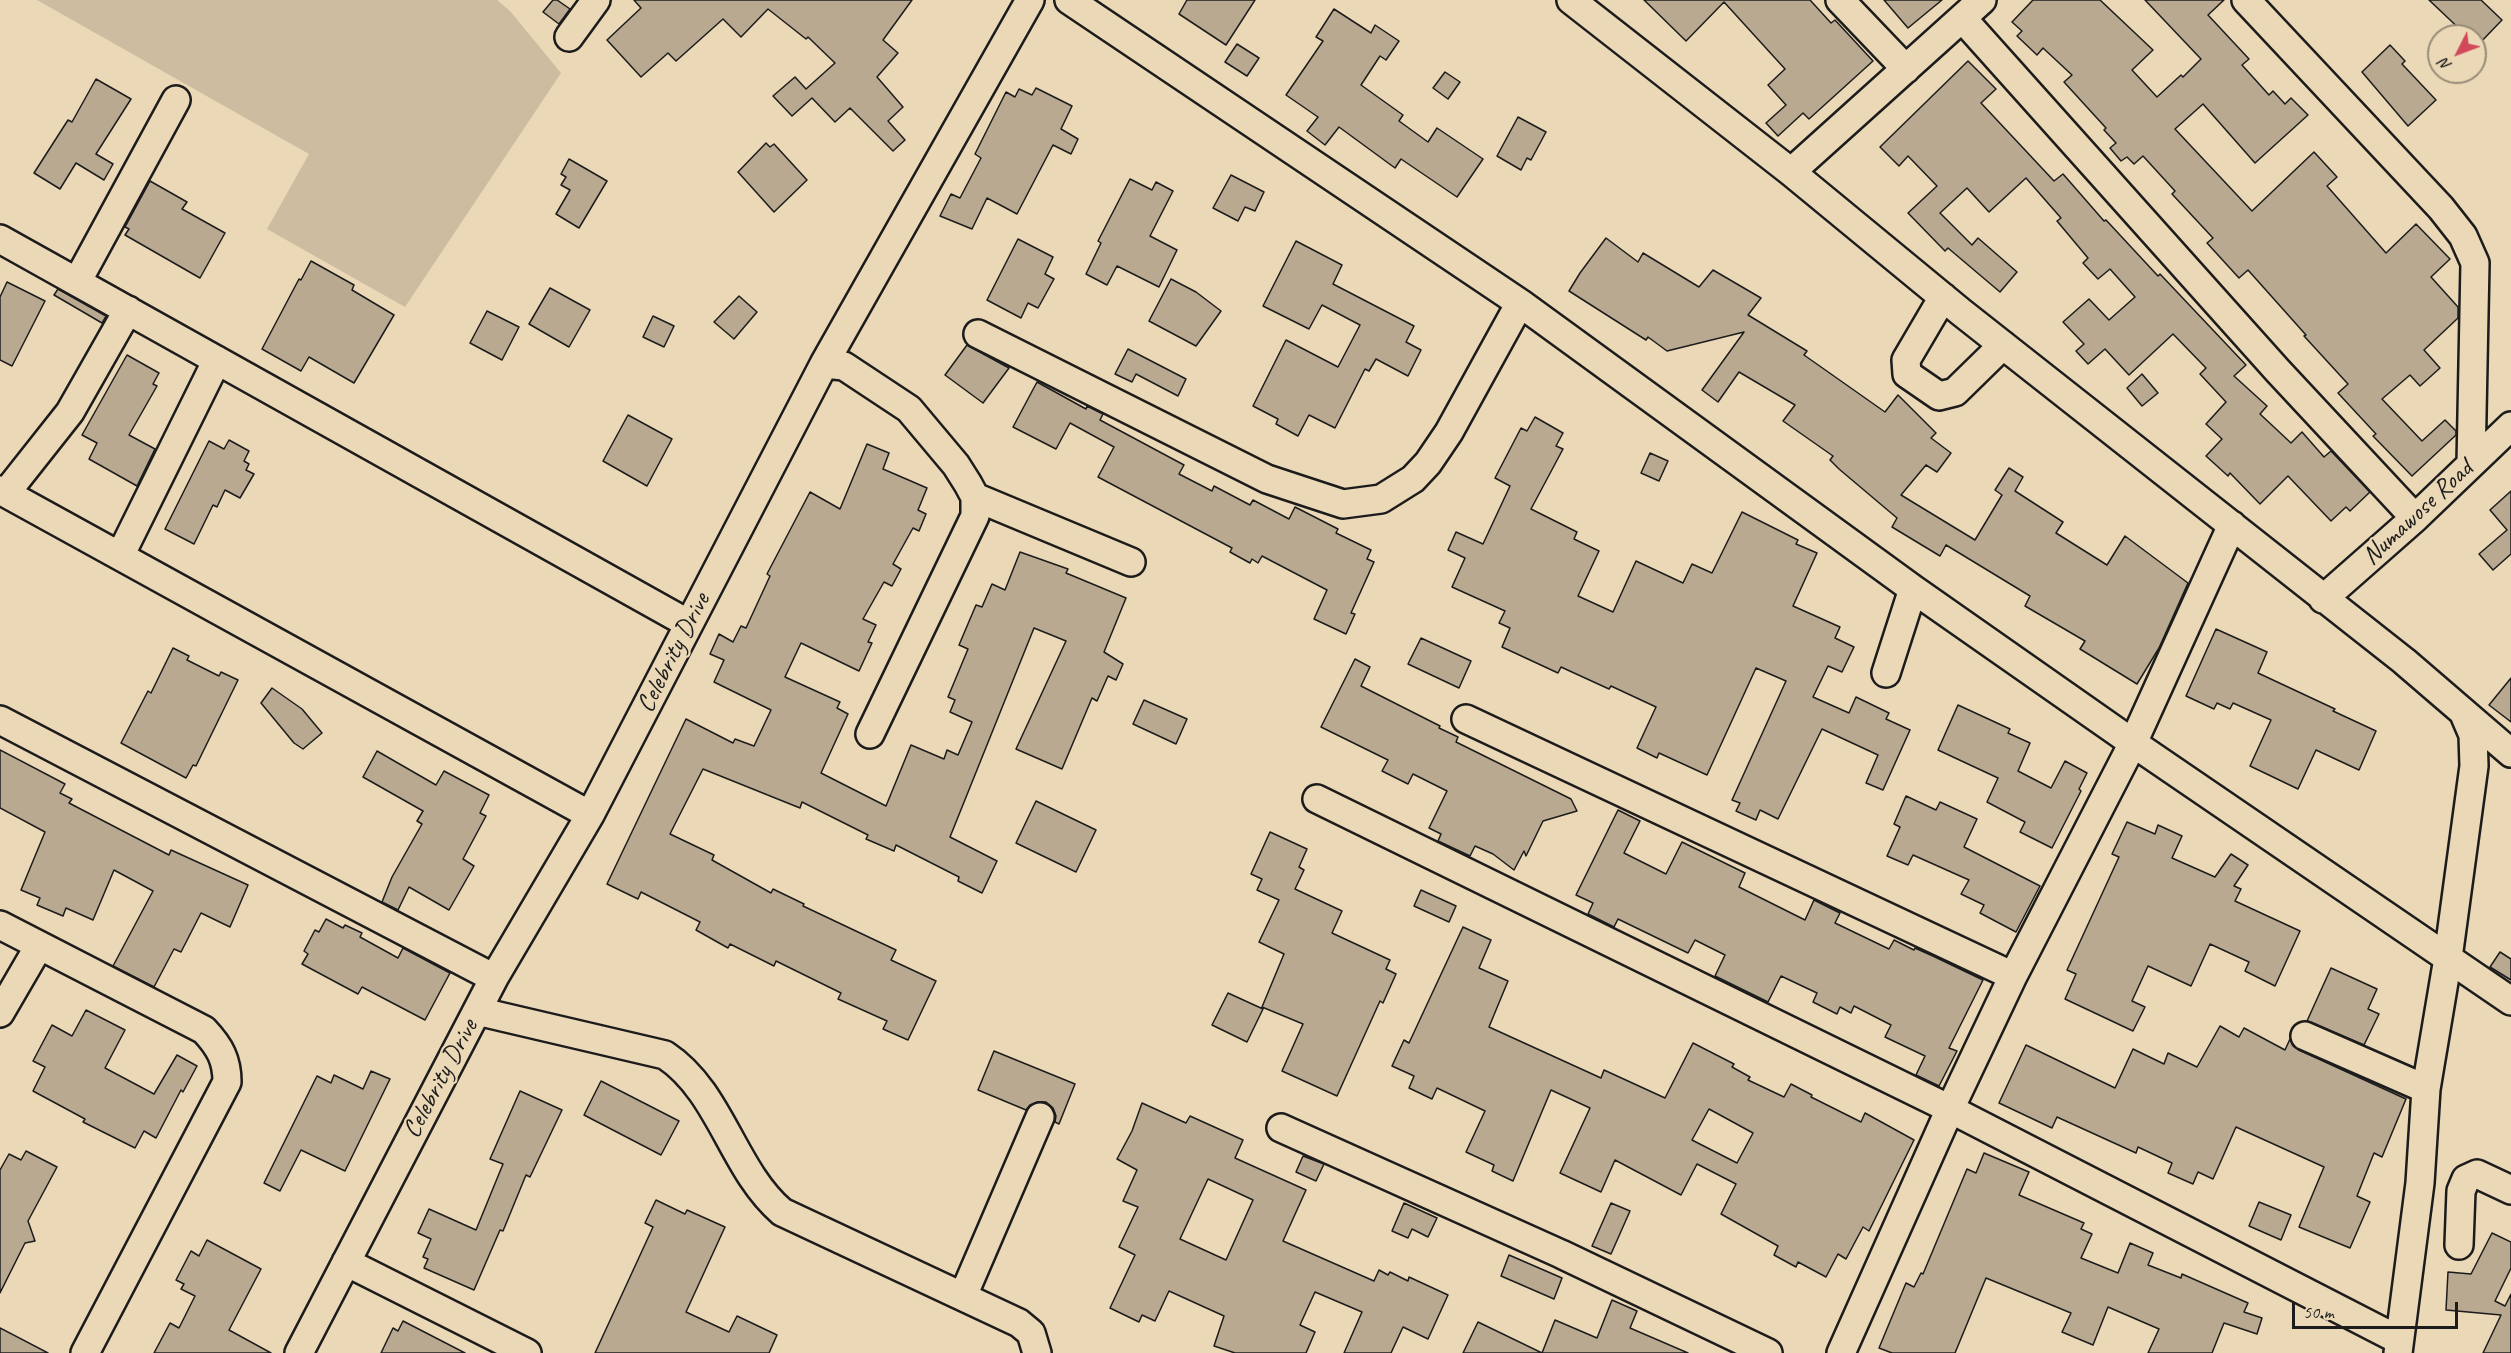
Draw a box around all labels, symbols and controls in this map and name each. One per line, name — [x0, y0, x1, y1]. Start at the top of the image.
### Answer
north arrow — [2427, 24, 2487, 84]
text: N — [2434, 54, 2456, 75]
street label: Numawose Road — [2356, 454, 2480, 572]
street label: Celebrity Drive — [631, 588, 717, 718]
street label: Celebrity Drive — [397, 1014, 485, 1144]
scale bar — [2295, 1290, 2462, 1328]
text: 50 m — [2303, 1301, 2334, 1323]

